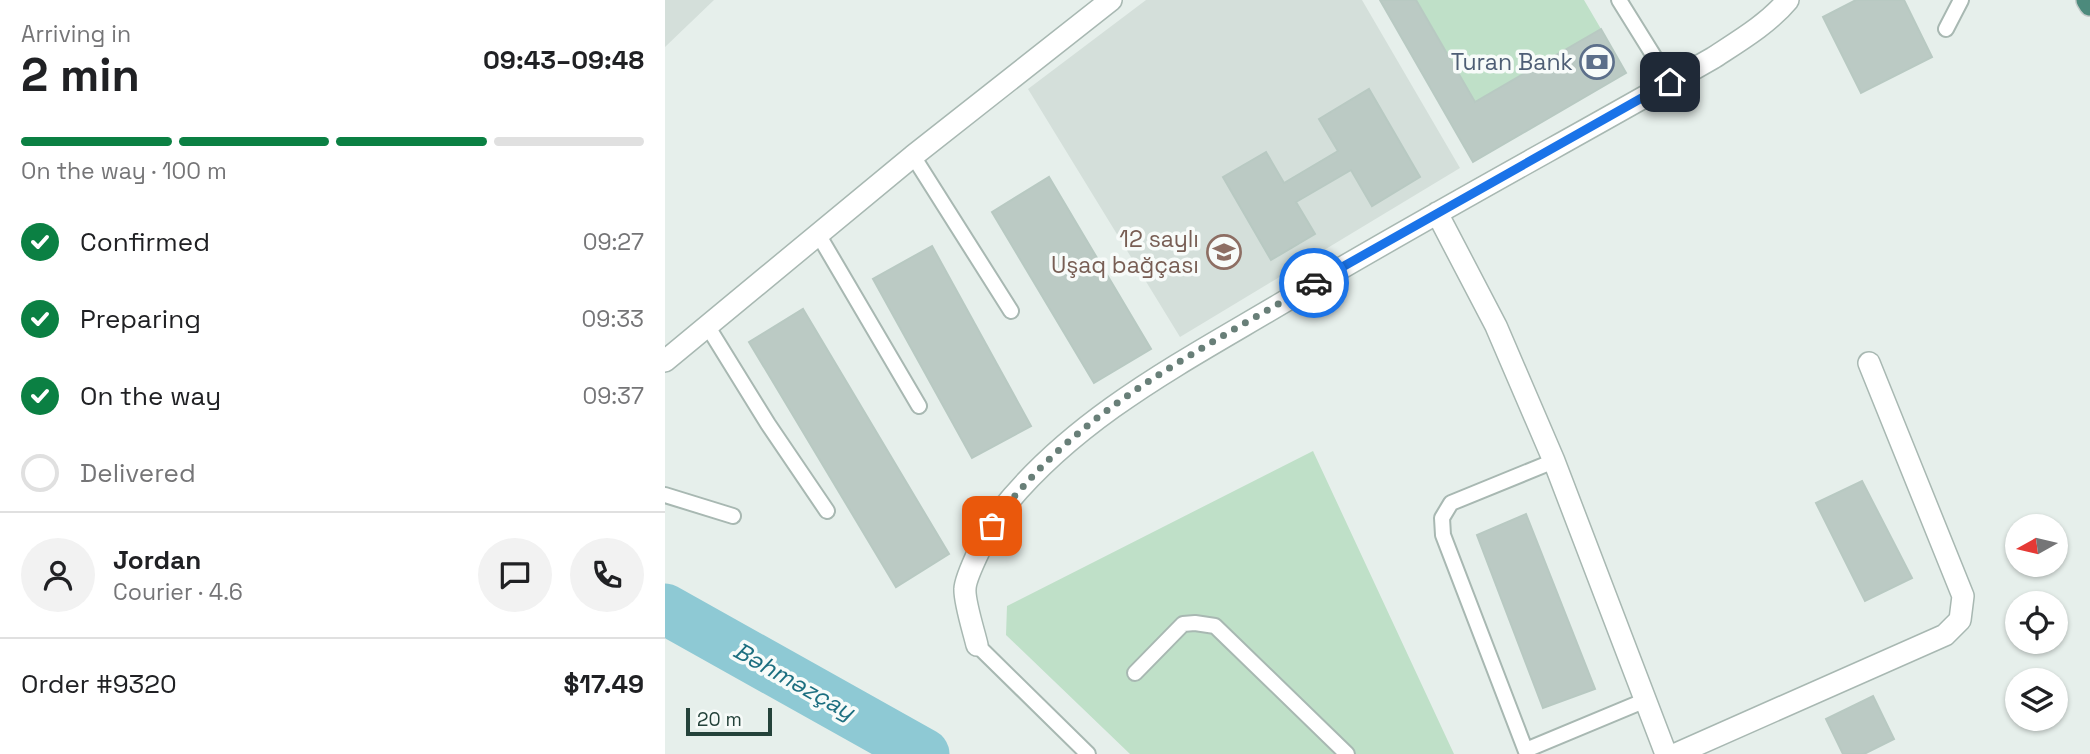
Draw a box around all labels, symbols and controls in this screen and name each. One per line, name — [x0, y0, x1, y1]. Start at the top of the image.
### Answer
text: Arriving in — [21, 19, 131, 49]
text: 09:43–09:48 — [483, 43, 644, 77]
bank icon: Turan Bank — [1578, 43, 1616, 81]
text: 2 min — [21, 46, 140, 104]
place label: Turan Bank — [1451, 47, 1573, 77]
pin — [1640, 52, 1700, 112]
icon: home — [1651, 63, 1689, 101]
text: On the way · 100 m — [21, 156, 227, 186]
icon: check — [21, 223, 59, 261]
place label: 12 saylı Uşaq bağçası — [1051, 224, 1199, 280]
text: Confirmed — [80, 225, 210, 259]
text: 09:27 — [583, 227, 644, 257]
school or university icon: 12 saylı Uşaq bağçası — [1205, 233, 1243, 271]
courier — [1279, 248, 1349, 318]
icon: car — [1295, 264, 1333, 302]
icon: check — [21, 300, 59, 338]
text: Preparing — [80, 302, 201, 336]
text: 09:33 — [582, 304, 644, 334]
icon: check — [21, 377, 59, 415]
text: On the way — [80, 379, 221, 413]
text: 09:37 — [582, 381, 644, 411]
text: Delivered — [80, 456, 196, 490]
pin — [962, 496, 1022, 556]
icon: bag — [973, 507, 1011, 545]
north arrow — [2005, 514, 2069, 578]
map controls — [2005, 514, 2068, 731]
button: person — [21, 538, 95, 612]
button: chat — [478, 538, 552, 612]
button: phone — [570, 538, 644, 612]
text: Jordan — [113, 543, 201, 577]
text: Courier · 4.6 — [113, 577, 243, 607]
button: locate — [2005, 591, 2068, 654]
water label: Bəhməzçay — [728, 635, 861, 727]
text: Order #9320 — [21, 667, 177, 701]
text: $17.49 — [564, 667, 644, 701]
button: layers — [2005, 668, 2068, 731]
scale bar — [686, 705, 772, 737]
text: 20 m — [697, 707, 742, 732]

